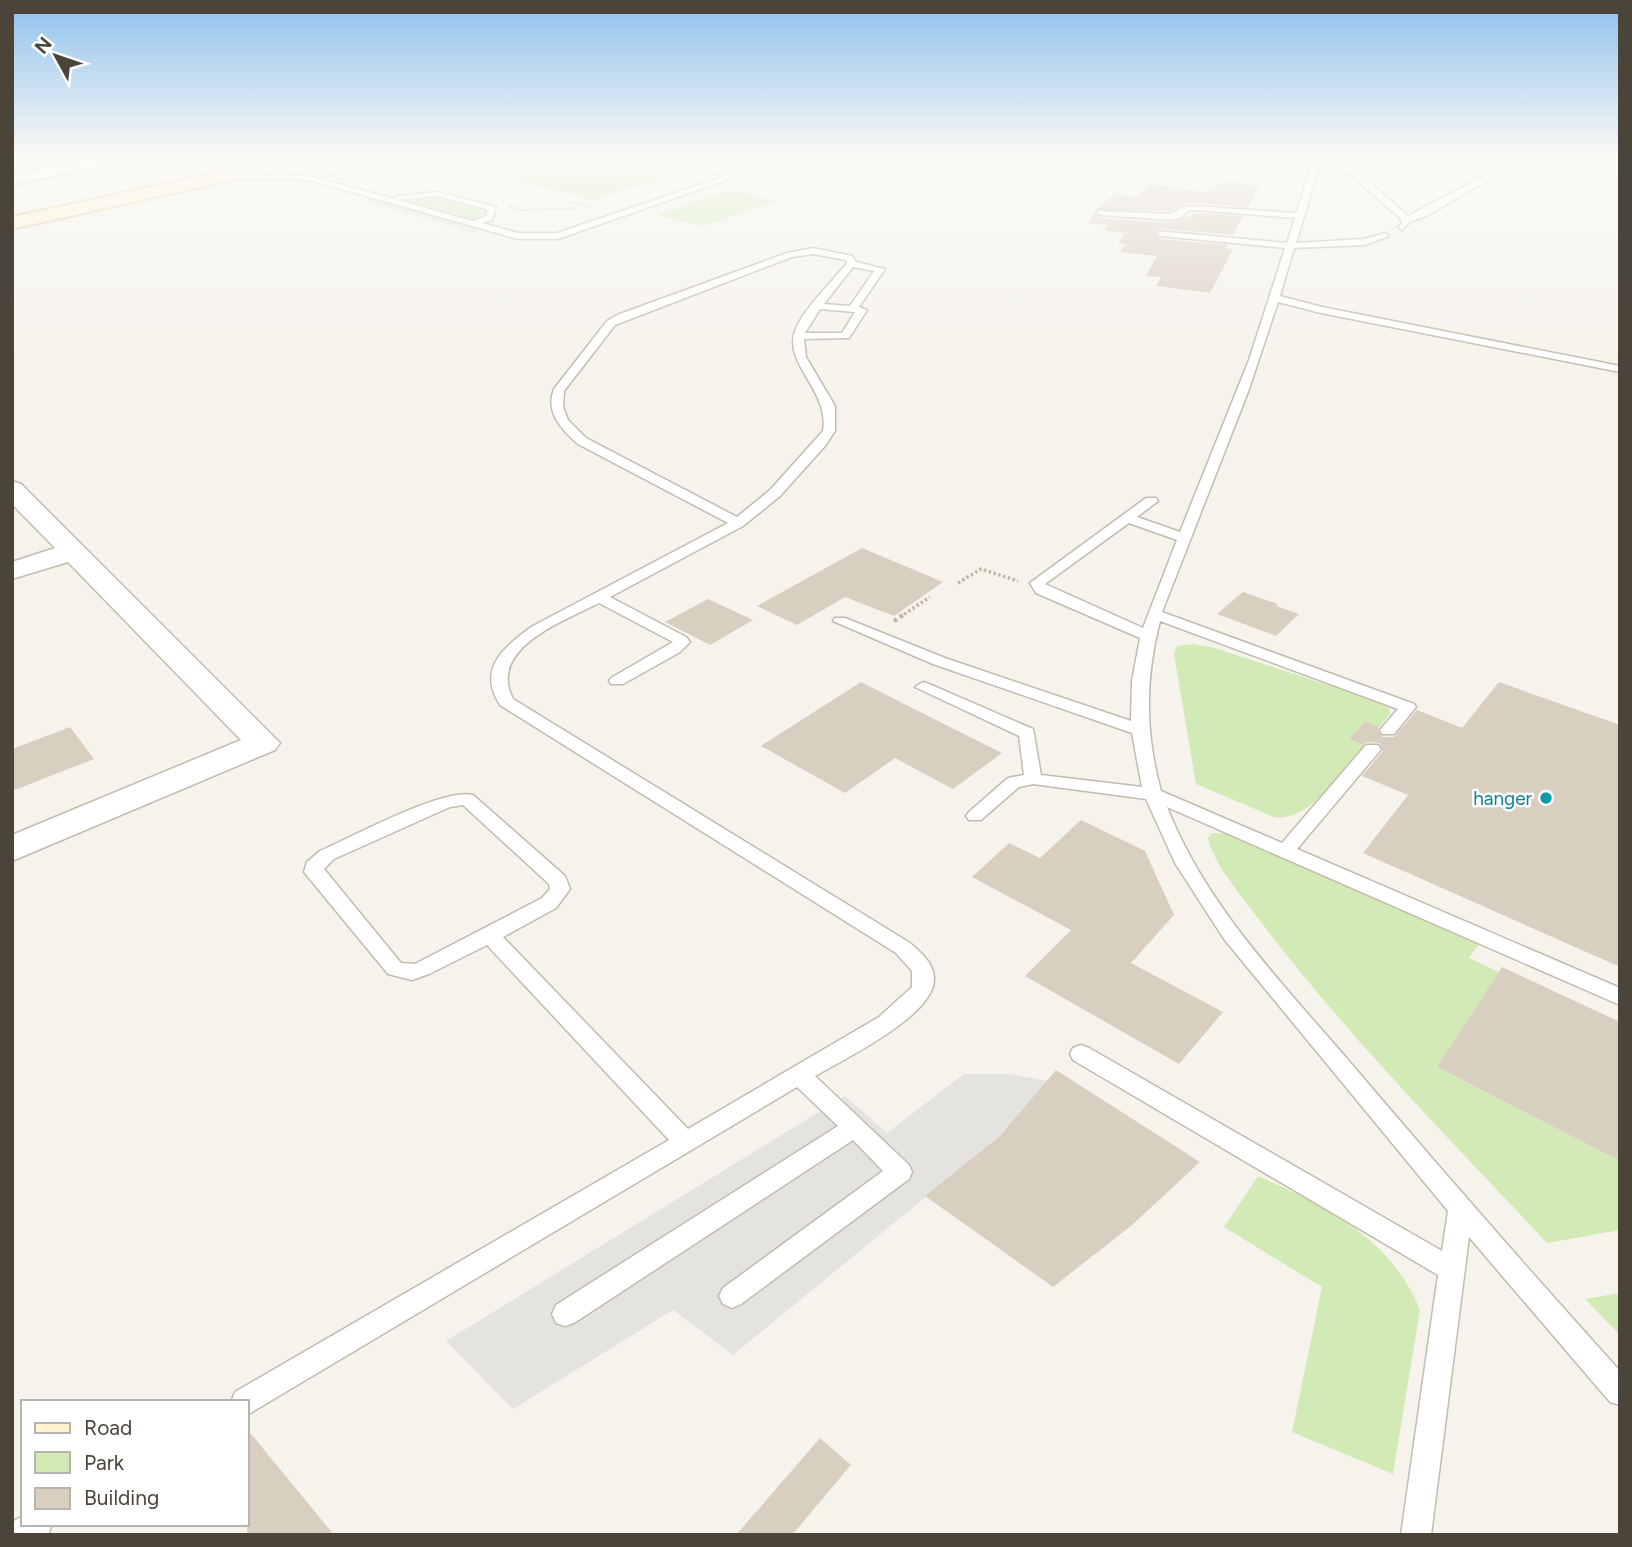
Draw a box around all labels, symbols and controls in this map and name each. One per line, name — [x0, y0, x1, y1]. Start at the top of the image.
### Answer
north arrow — [21, 21, 91, 91]
text: N — [30, 32, 57, 58]
place label: hanger — [1473, 787, 1533, 810]
marker: hanger — [1538, 790, 1554, 806]
legend — [21, 1400, 248, 1526]
text: Road — [84, 1415, 132, 1440]
text: Park — [84, 1450, 125, 1475]
text: Building — [84, 1485, 159, 1510]

